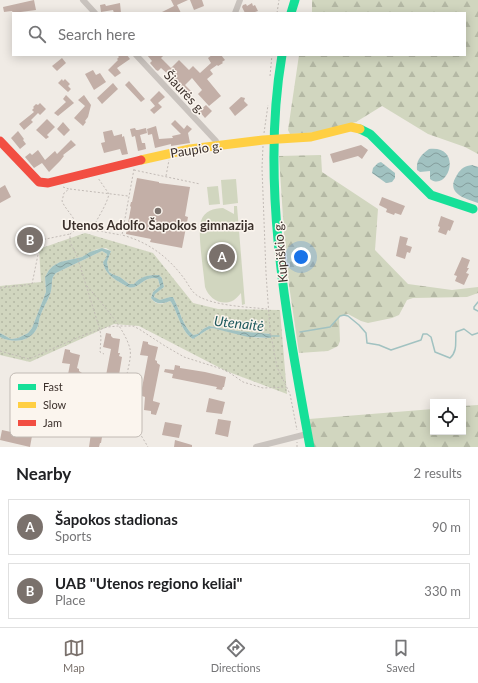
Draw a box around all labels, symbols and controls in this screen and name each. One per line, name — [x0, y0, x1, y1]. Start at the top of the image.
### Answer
search box — [12, 12, 466, 56]
icon: search — [26, 23, 48, 45]
text: Search here — [58, 25, 135, 43]
street label: Šiaurės g. — [161, 67, 209, 117]
street label: Paupio g. — [169, 137, 223, 161]
marker: Utenos Adolfo Šapokos gimnazija — [153, 206, 163, 216]
place label: Utenos Adolfo Šapokos gimnazija — [62, 217, 254, 233]
street label: Kupiškio g. — [269, 221, 291, 283]
pin: B — [17, 225, 43, 255]
pin: A — [209, 242, 235, 272]
your location — [291, 247, 311, 267]
water label: Utenaitė — [213, 312, 265, 334]
legend — [10, 373, 142, 437]
text: Fast — [43, 380, 63, 393]
text: Slow — [43, 398, 67, 411]
map controls — [430, 399, 466, 435]
button: locate — [430, 399, 466, 435]
text: Jam — [43, 416, 62, 429]
text: Nearby — [16, 463, 71, 484]
text: 2 results — [414, 465, 462, 481]
text: Šapokos stadionas — [55, 510, 178, 528]
text: A — [25, 519, 35, 535]
text: 90 m — [432, 519, 461, 535]
text: Sports — [55, 528, 92, 544]
text: UAB "Utenos regiono keliai" — [55, 574, 243, 592]
text: B — [26, 583, 34, 599]
text: 330 m — [424, 583, 461, 599]
text: Place — [55, 592, 85, 608]
tab: Map — [63, 637, 85, 674]
tab: Directions — [211, 637, 260, 674]
tab: Saved — [386, 637, 415, 674]

